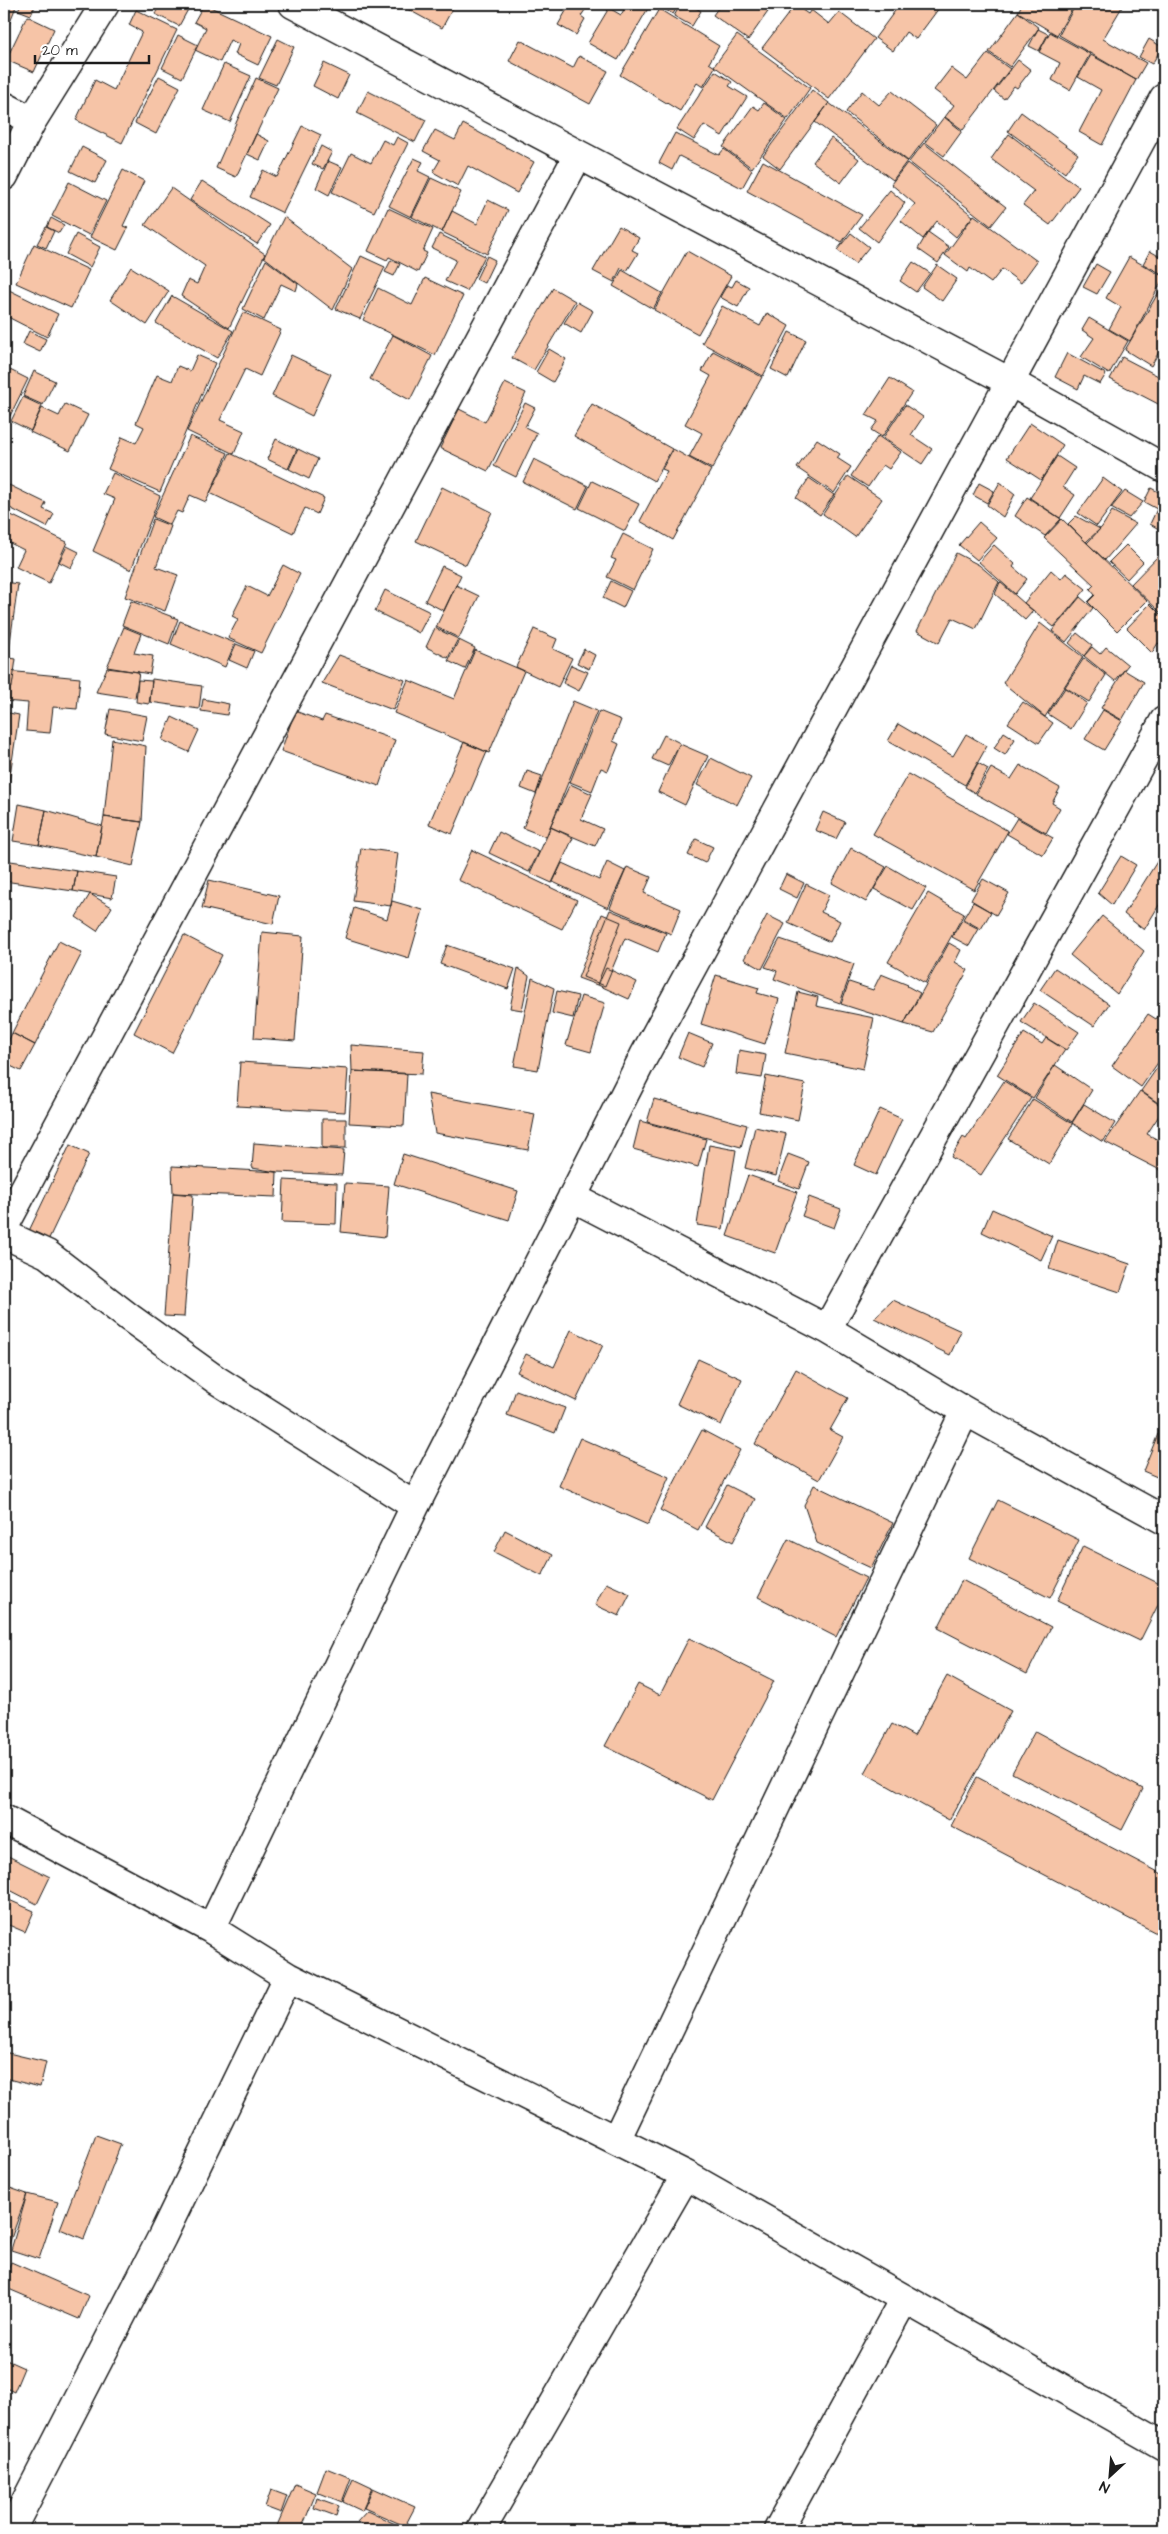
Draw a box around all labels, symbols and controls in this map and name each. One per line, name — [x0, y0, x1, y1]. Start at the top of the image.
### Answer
scale bar — [35, 32, 149, 64]
text: 20 m — [42, 40, 78, 61]
north arrow — [1086, 2452, 1136, 2502]
text: N — [1096, 2476, 1113, 2498]

